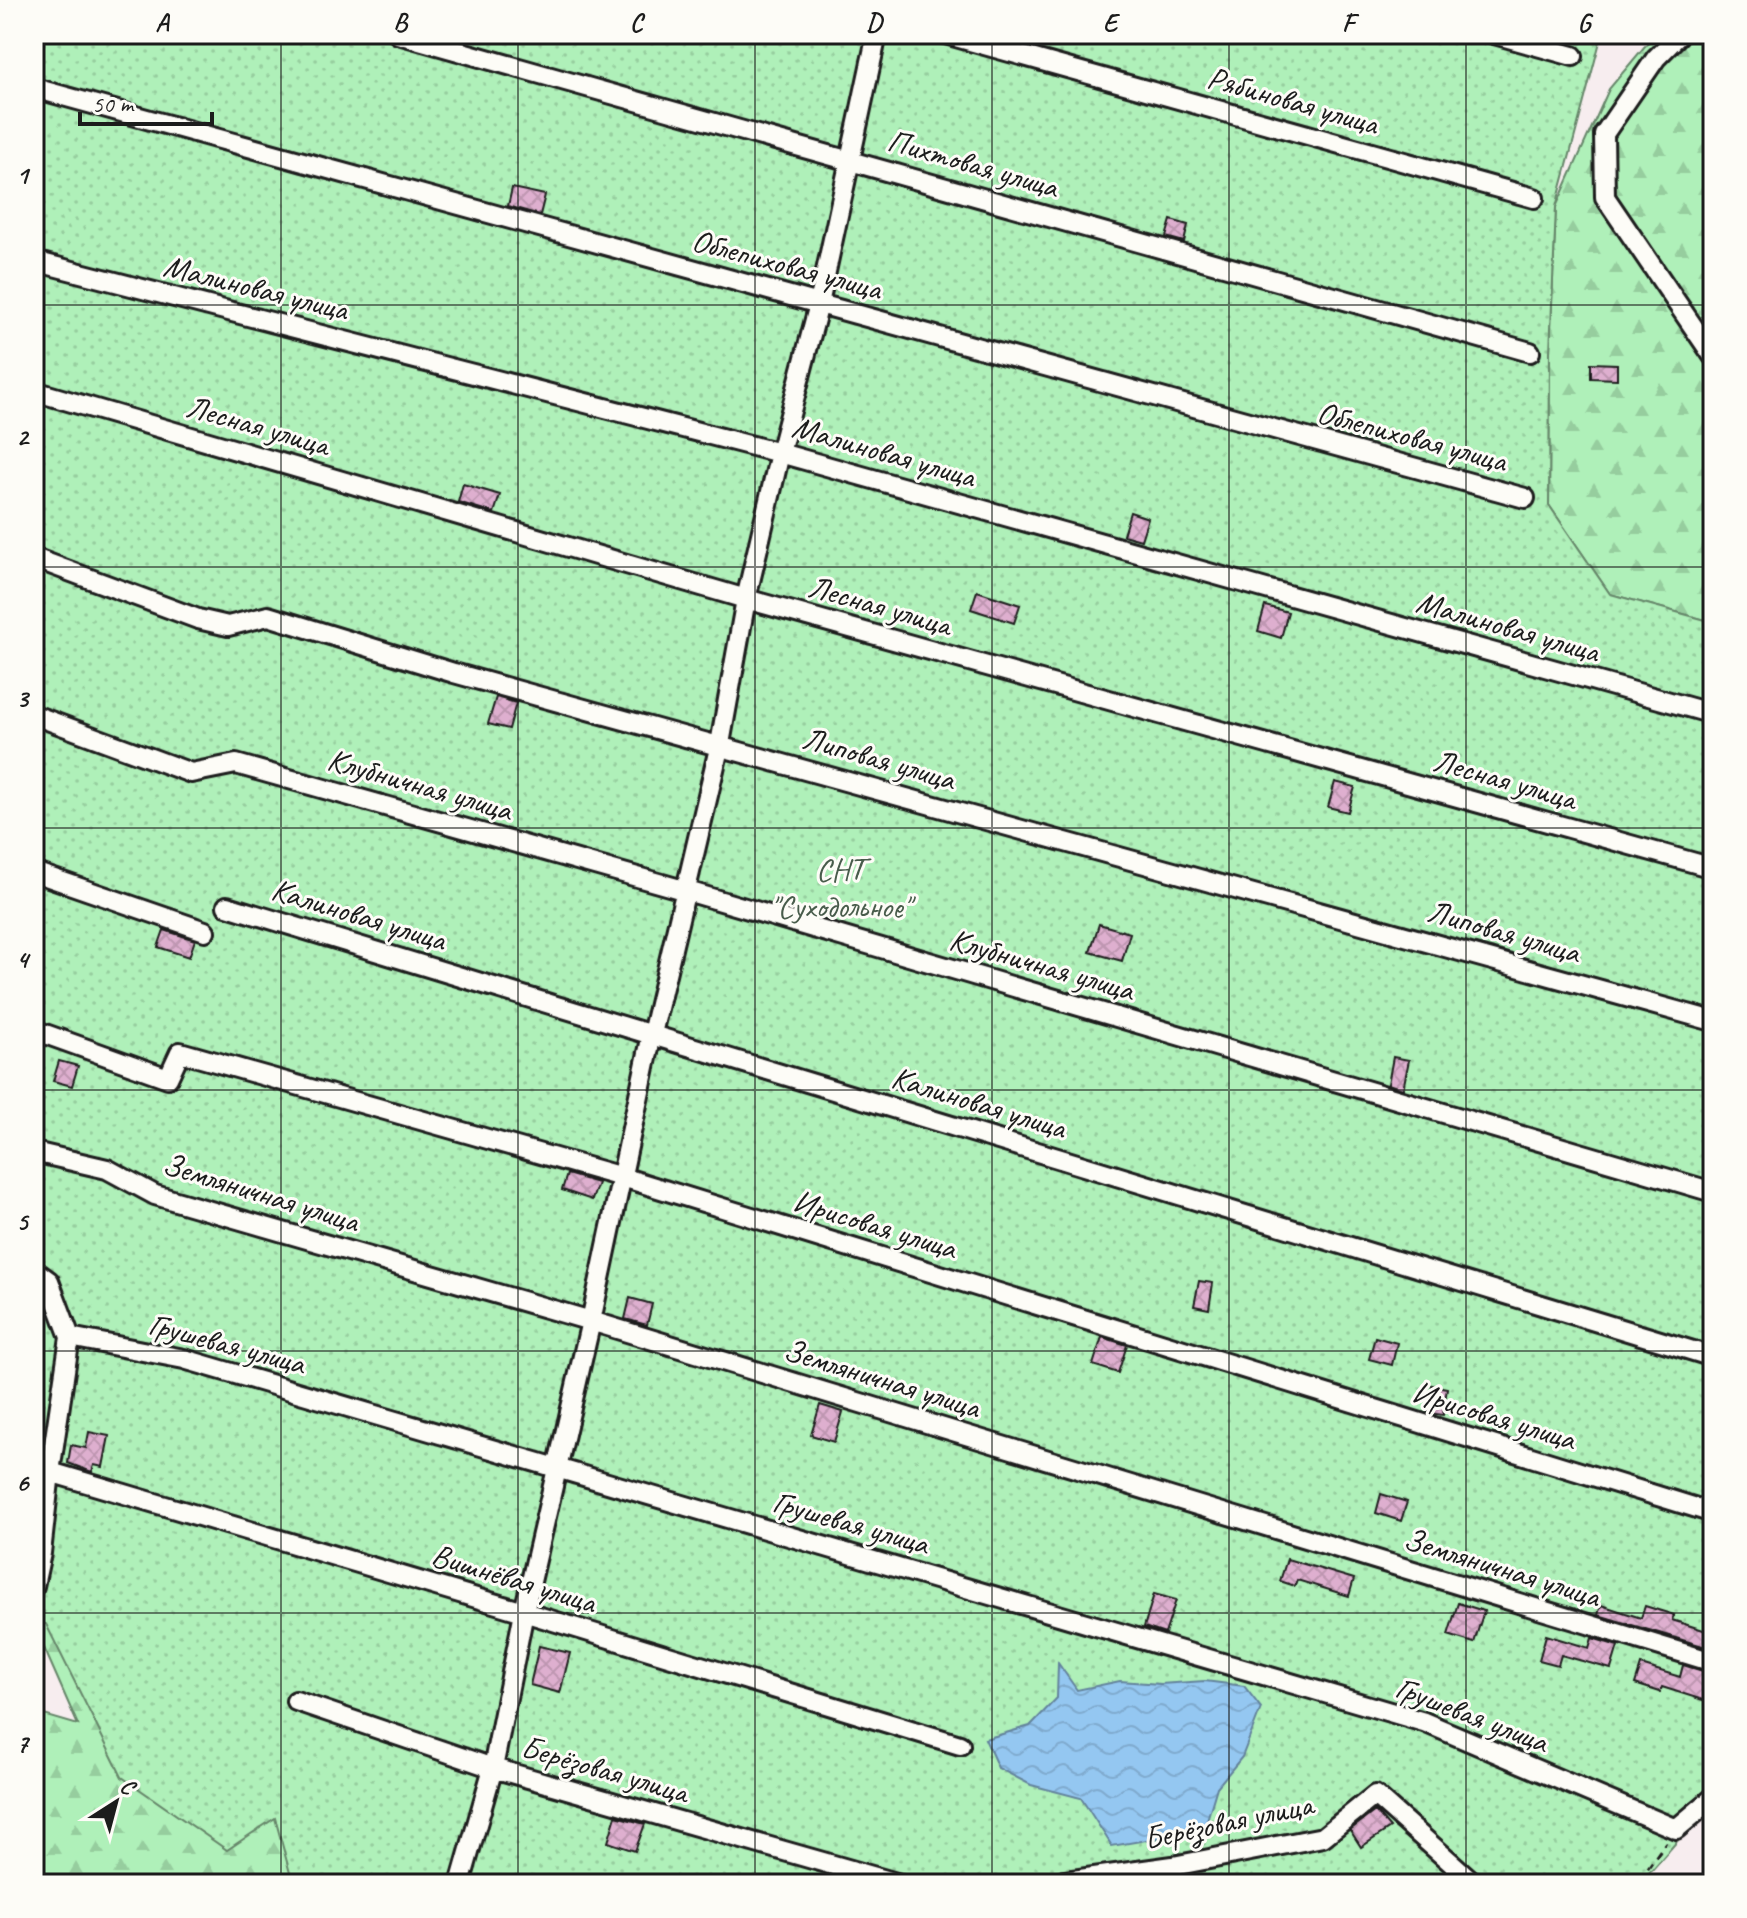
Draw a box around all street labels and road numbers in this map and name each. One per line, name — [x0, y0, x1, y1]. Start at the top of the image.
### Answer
street label: Рябиновая улица — [1203, 57, 1385, 145]
street label: Пихтовая улица — [883, 120, 1065, 208]
street label: Облепиховая улица — [688, 220, 888, 310]
street label: Малиновая улица — [160, 245, 354, 331]
street label: Лесная улица — [182, 386, 337, 466]
street label: Облепиховая улица — [1313, 392, 1513, 482]
street label: Малиновая улица — [788, 406, 982, 498]
street label: Лесная улица — [804, 566, 959, 646]
street label: Малиновая улица — [1412, 581, 1606, 673]
street label: Липовая улица — [798, 717, 962, 800]
street label: Клубничная улица — [323, 739, 519, 831]
street label: Лесная улица — [1429, 740, 1584, 820]
street label: Калиновая улица — [267, 869, 453, 961]
street label: Липовая улица — [1423, 890, 1587, 973]
street label: Клубничная улица — [945, 919, 1141, 1011]
street label: Калиновая улица — [887, 1057, 1073, 1149]
street label: Земляничная улица — [158, 1143, 366, 1242]
street label: Ирисовая улица — [788, 1180, 963, 1269]
street label: Грушевая улица — [144, 1303, 311, 1385]
street label: Земляничная улица — [779, 1329, 987, 1428]
street label: Ирисовая улица — [1407, 1371, 1582, 1460]
street label: Грушевая улица — [768, 1481, 935, 1565]
street label: Земляничная улица — [1399, 1518, 1607, 1617]
street label: Вишнёвая улица — [427, 1534, 603, 1624]
street label: Грушевая улица — [1390, 1667, 1556, 1763]
street label: Берёзовая улица — [517, 1726, 696, 1814]
street label: Берёзовая улица — [1140, 1783, 1319, 1859]

